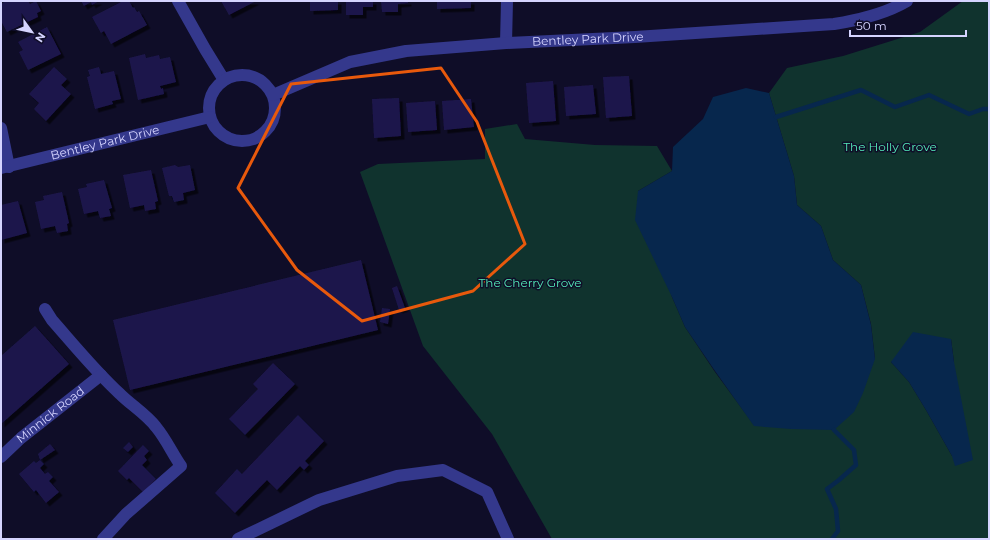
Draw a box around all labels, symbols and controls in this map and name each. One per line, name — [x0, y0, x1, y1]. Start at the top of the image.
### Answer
north arrow — [12, 12, 52, 52]
scale bar — [850, 12, 966, 38]
text: 50 m — [856, 18, 887, 33]
street label: Bentley Park Drive — [532, 28, 644, 49]
text: N — [32, 30, 49, 45]
street label: Bentley Park Drive — [49, 122, 161, 163]
park label: The Holly Grove — [843, 139, 937, 154]
park label: The Cherry Grove — [478, 275, 582, 290]
street label: Minnick Road — [13, 383, 87, 446]

